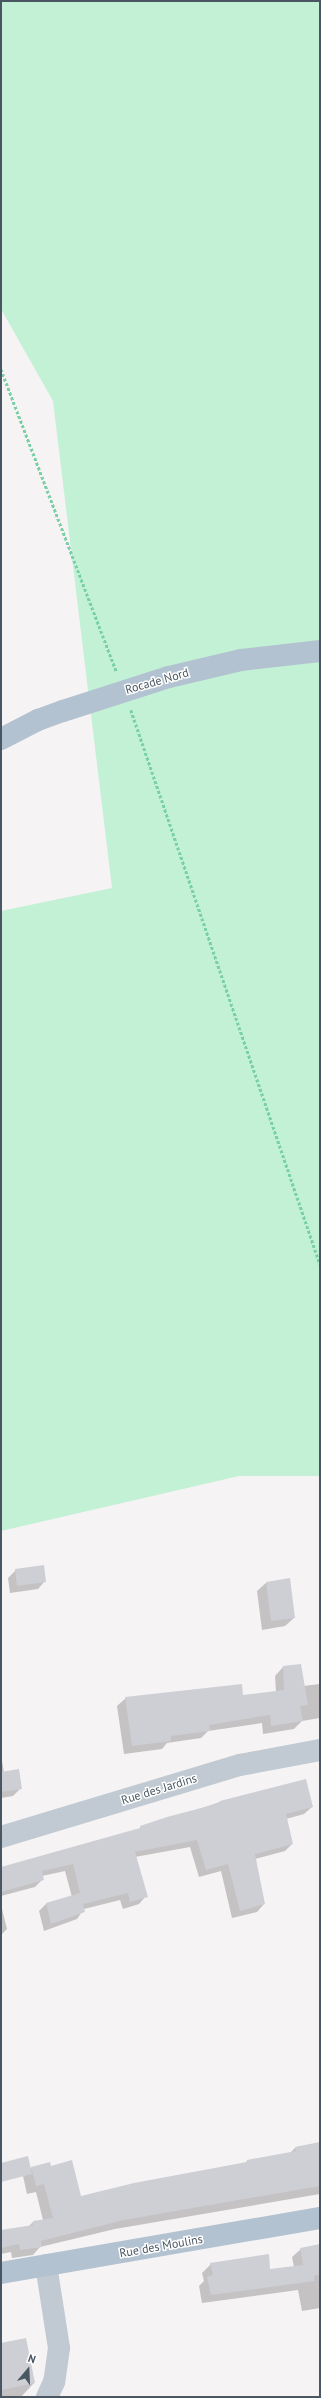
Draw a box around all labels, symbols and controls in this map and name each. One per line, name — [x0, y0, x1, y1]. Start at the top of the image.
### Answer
street label: Rocade Nord — [124, 665, 190, 697]
street label: Rue des Jardins — [119, 1771, 199, 1807]
street label: Rue des Moulins — [118, 2232, 204, 2260]
north arrow — [8, 2350, 48, 2390]
text: N — [26, 2351, 38, 2366]

